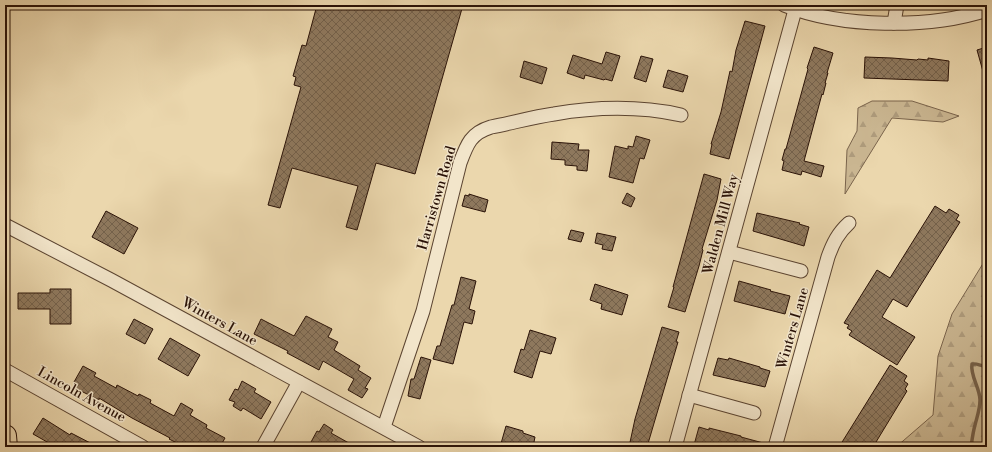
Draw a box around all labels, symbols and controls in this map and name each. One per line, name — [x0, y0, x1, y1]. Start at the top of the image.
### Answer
street label: Harristown Road — [413, 144, 460, 252]
street label: Walden Mill Way — [699, 172, 743, 277]
street label: Winters Lane — [772, 285, 813, 372]
street label: Winters Lane — [178, 293, 261, 350]
street label: Lincoln Avenue — [34, 363, 129, 427]

